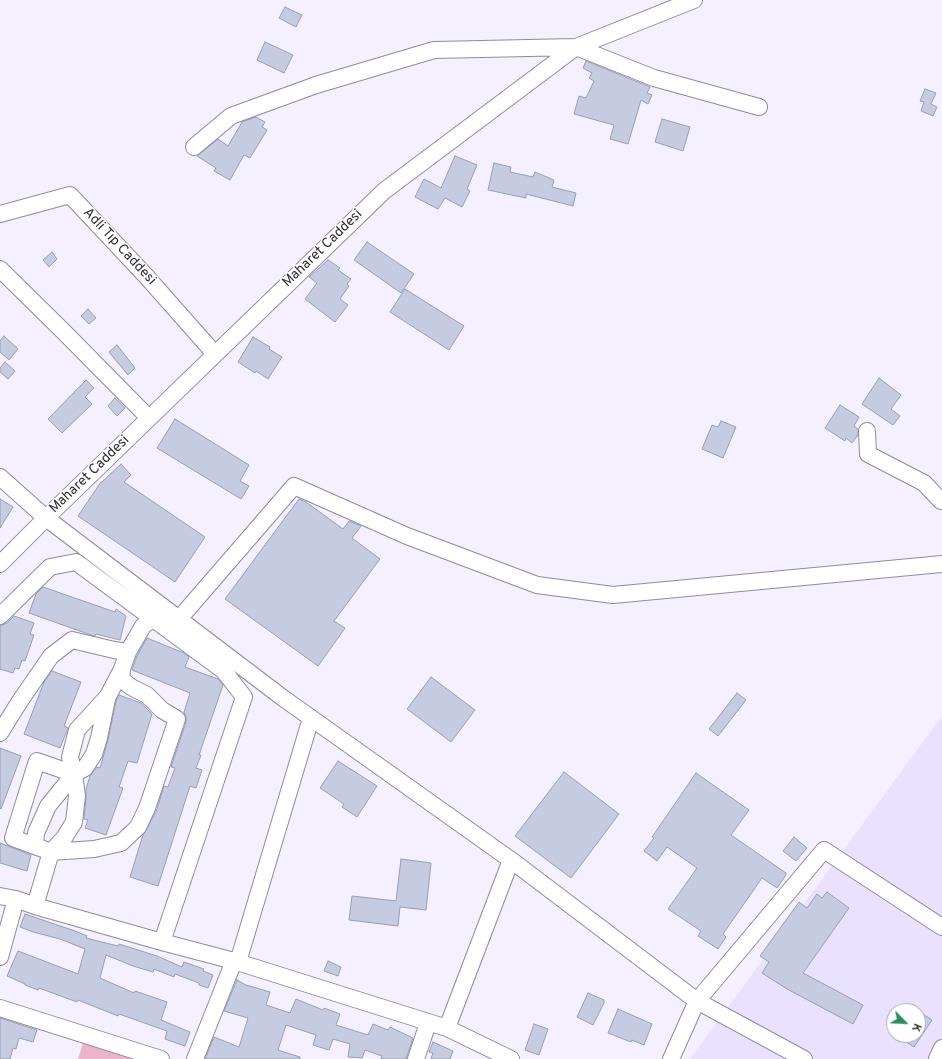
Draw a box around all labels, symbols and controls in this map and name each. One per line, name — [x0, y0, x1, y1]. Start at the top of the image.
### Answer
street label: Adli Tıp Caddesi — [79, 205, 159, 289]
street label: Maharet Caddesi — [280, 207, 366, 291]
street label: Maharet Caddesi — [47, 433, 133, 517]
north arrow — [886, 1003, 926, 1043]
text: K — [908, 1021, 924, 1034]

